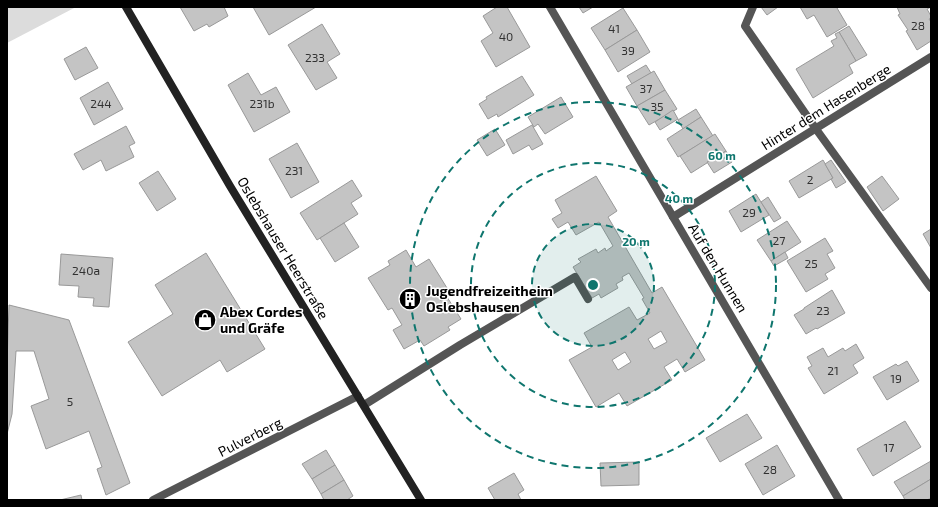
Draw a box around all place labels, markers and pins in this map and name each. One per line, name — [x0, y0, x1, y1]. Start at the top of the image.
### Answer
centre of rings — [586, 278, 600, 292]
place label: Jugendfreizeitheim Oslebshausen — [426, 282, 553, 315]
building icon: Jugendfreizeitheim Oslebshausen — [397, 286, 423, 312]
place label: Abex Cordes und Gräfe — [220, 303, 302, 336]
shop icon: Abex Cordes und Gräfe — [192, 307, 218, 333]

